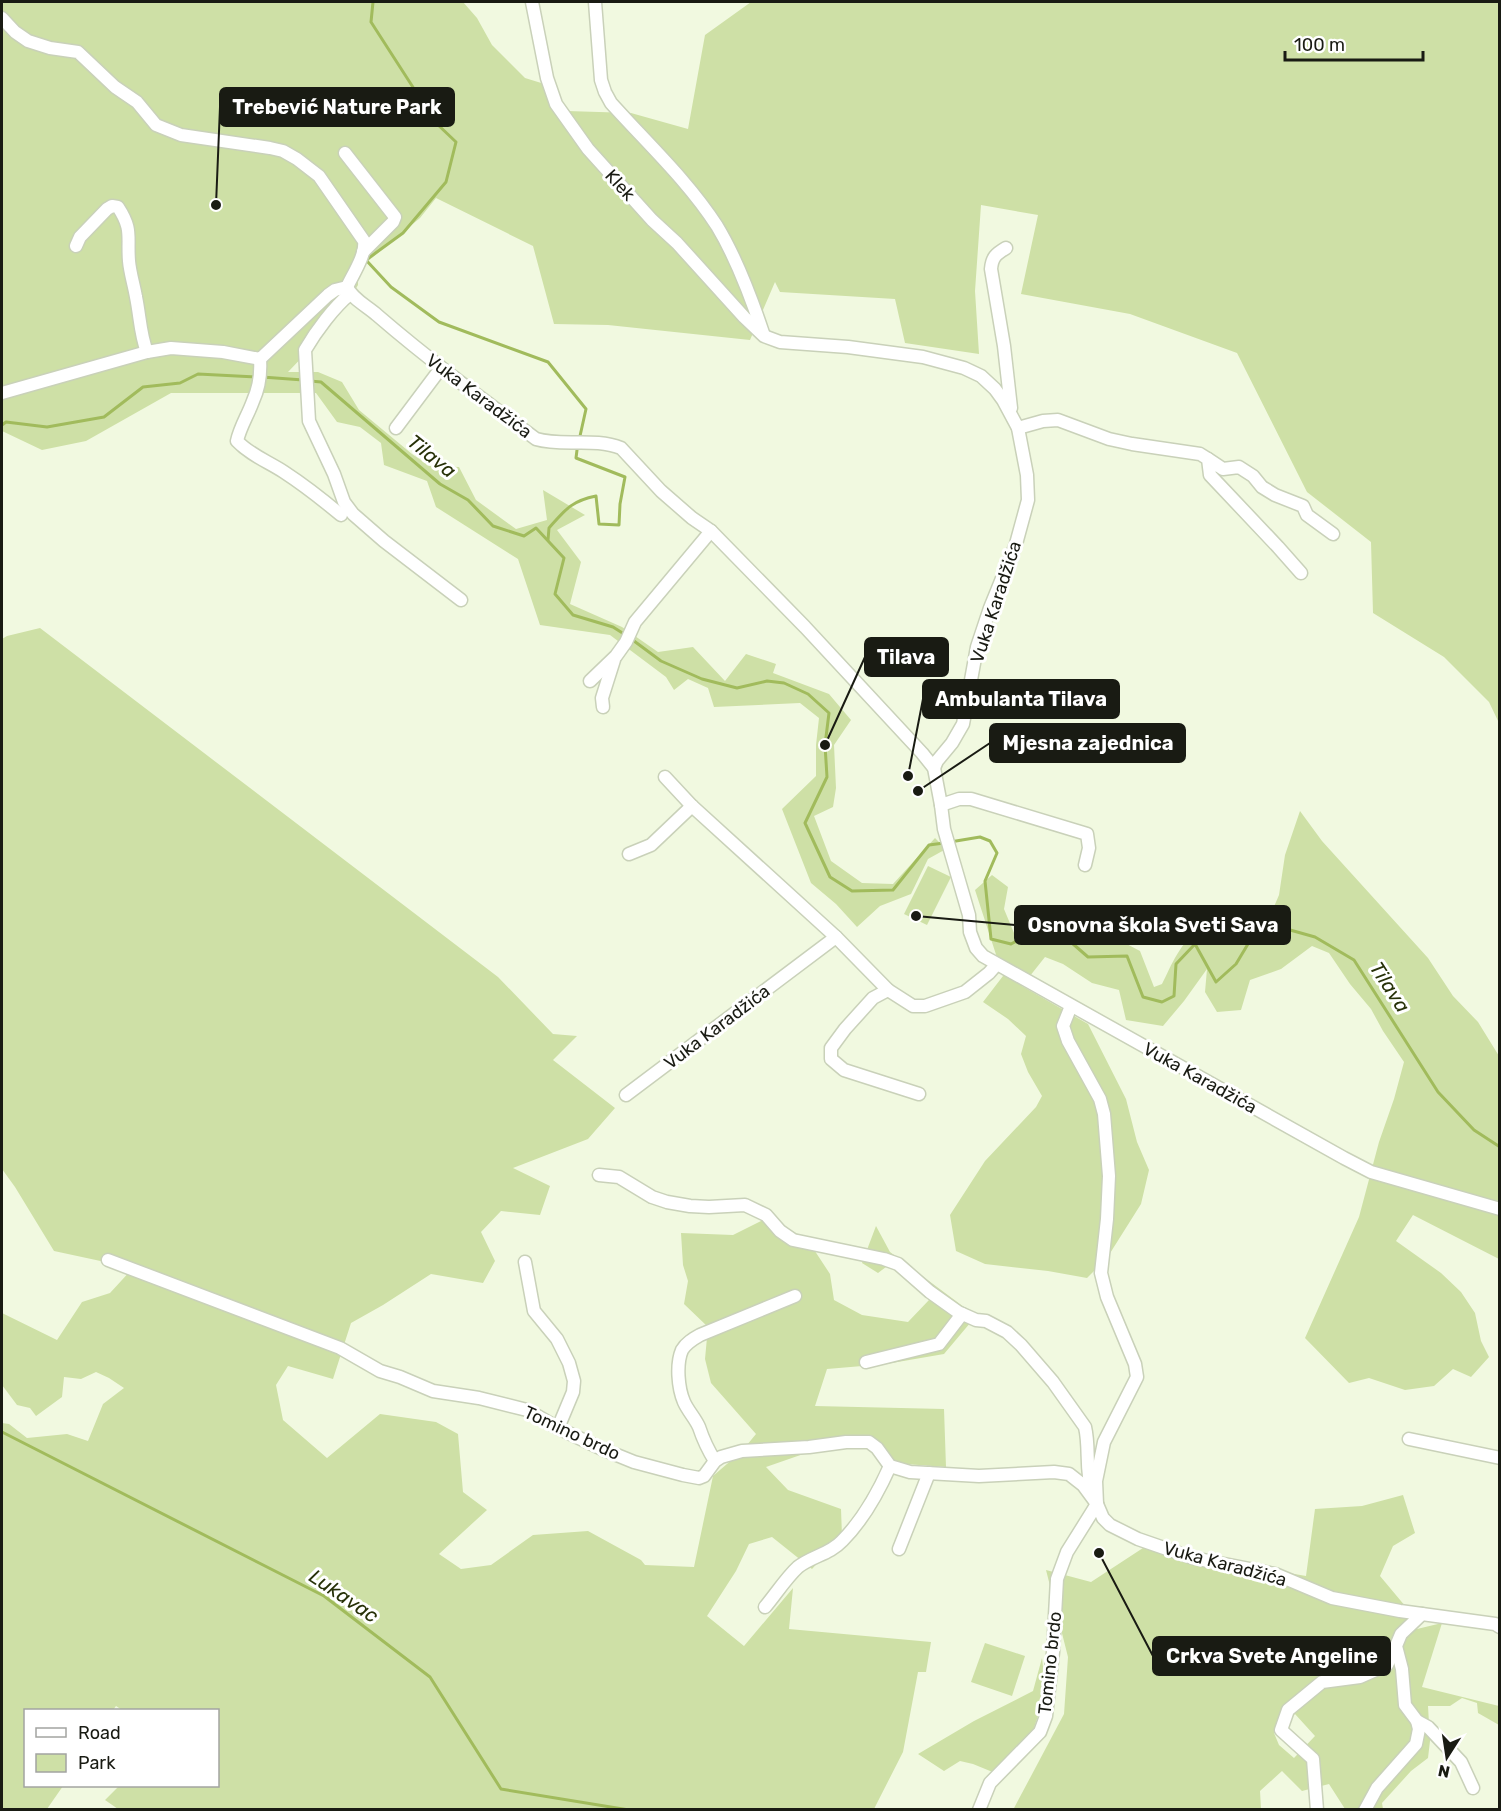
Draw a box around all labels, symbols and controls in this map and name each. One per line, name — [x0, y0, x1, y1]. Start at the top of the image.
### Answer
scale bar — [1285, 24, 1423, 62]
text: 100 m — [1294, 34, 1345, 56]
callout: Trebević Nature Park — [220, 88, 454, 126]
text: Trebević Nature Park — [232, 95, 442, 119]
street label: Klek — [600, 165, 640, 206]
street label: Vuka Karadžića — [422, 349, 536, 443]
water label: Tilava — [403, 429, 461, 483]
street label: Vuka Karadžića — [966, 538, 1026, 666]
callout: Tilava — [865, 638, 948, 676]
text: Tilava — [877, 645, 935, 669]
callout: Ambulanta Tilava — [923, 680, 1119, 718]
text: Ambulanta Tilava — [935, 687, 1107, 711]
callout: Mjesna zajednica — [990, 724, 1185, 762]
text: Mjesna zajednica — [1002, 731, 1174, 755]
callout: Osnovna škola Sveti Sava — [1015, 906, 1290, 944]
text: Osnovna škola Sveti Sava — [1027, 913, 1279, 937]
water label: Tilava — [1365, 957, 1415, 1017]
street label: Vuka Karadžića — [660, 980, 774, 1074]
street label: Vuka Karadžića — [1139, 1038, 1261, 1118]
street label: Tomino brdo — [520, 1401, 624, 1465]
street label: Vuka Karadžića — [1161, 1537, 1289, 1591]
water label: Lukavac — [305, 1564, 383, 1628]
street label: Tomino brdo — [1034, 1610, 1066, 1716]
callout: Crkva Svete Angeline — [1153, 1637, 1390, 1675]
text: Crkva Svete Angeline — [1166, 1644, 1378, 1668]
legend — [24, 1709, 219, 1787]
text: Road — [78, 1722, 121, 1744]
north arrow — [1417, 1727, 1477, 1787]
text: Park — [78, 1752, 116, 1774]
text: N — [1436, 1761, 1452, 1782]

